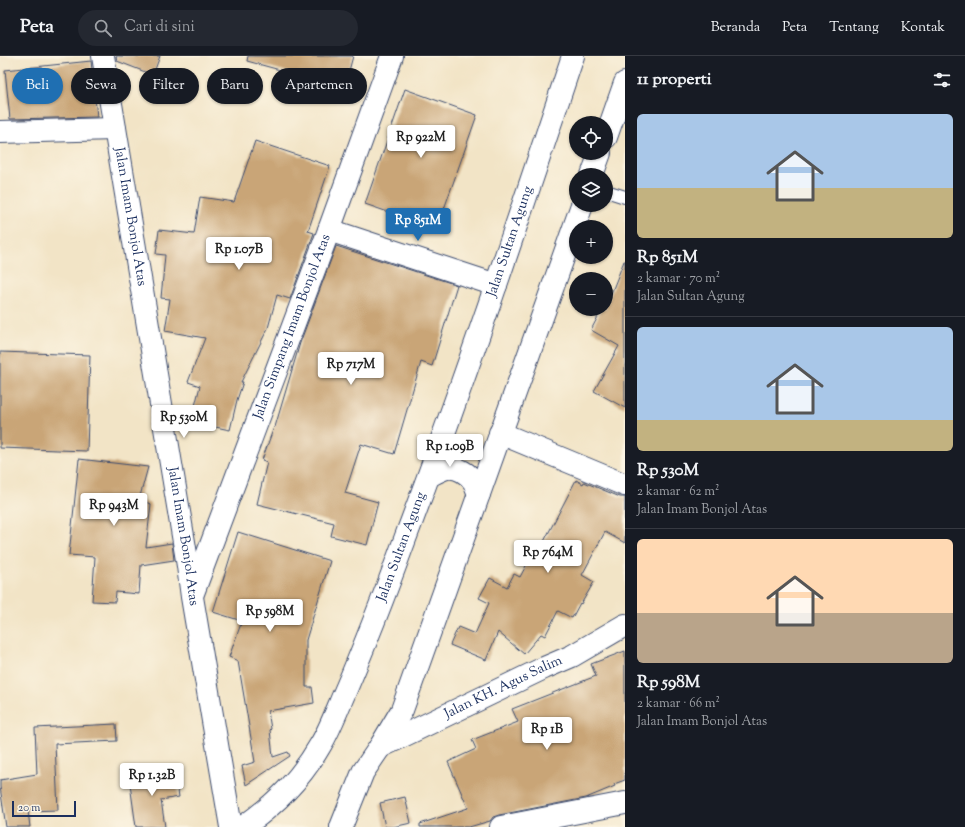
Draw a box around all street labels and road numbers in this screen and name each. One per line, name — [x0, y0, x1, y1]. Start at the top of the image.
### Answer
street label: Jalan Imam Bonjol Atas — [108, 145, 151, 288]
street label: Jalan Sultan Agung — [482, 184, 539, 301]
street label: Jalan Simpang Imam Bonjol Atas — [248, 232, 336, 423]
street label: Jalan Imam Bonjol Atas — [162, 465, 203, 607]
street label: Jalan Sultan Agung — [372, 489, 432, 606]
street label: Jalan KH. Agus Salim — [440, 651, 566, 725]

